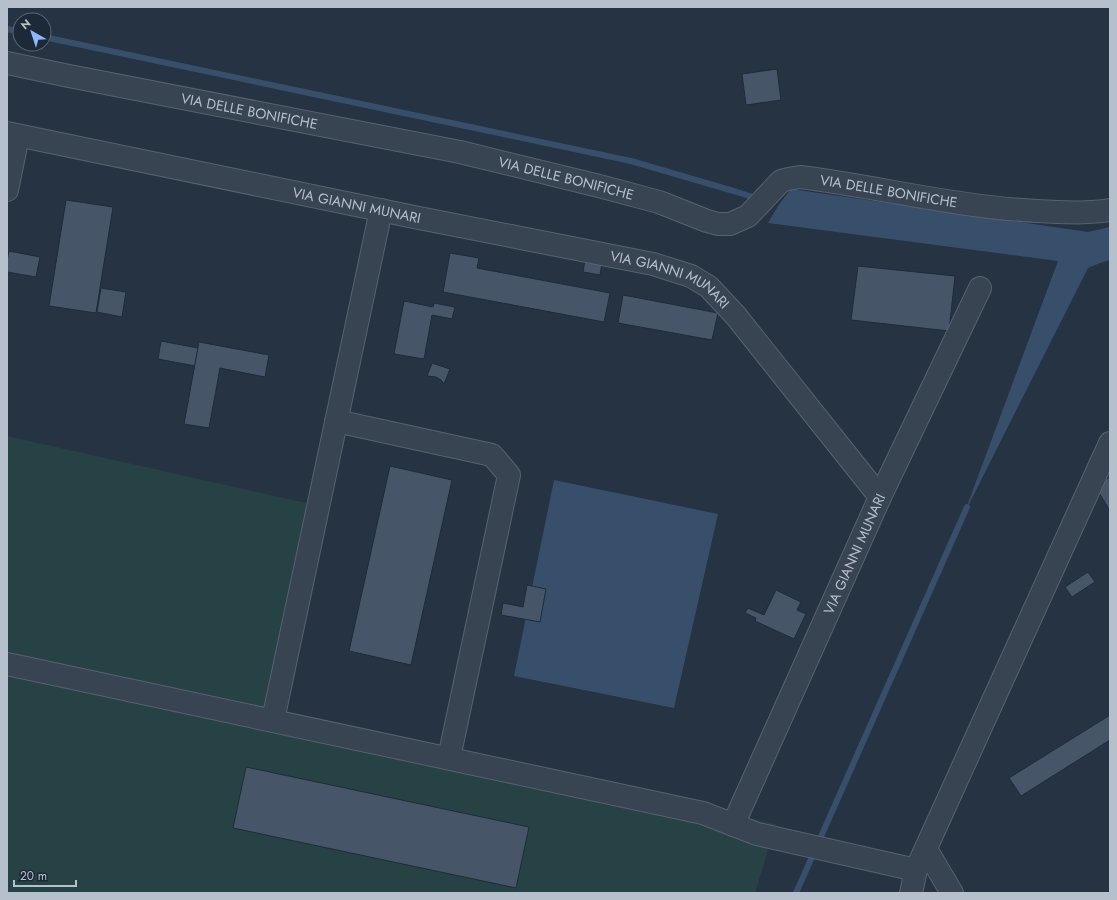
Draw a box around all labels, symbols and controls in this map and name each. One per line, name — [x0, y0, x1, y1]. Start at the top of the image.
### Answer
north arrow — [12, 12, 52, 52]
text: N — [17, 15, 34, 33]
street label: VIA DELLE BONIFICHE — [179, 88, 319, 134]
street label: VIA DELLE BONIFICHE — [496, 152, 636, 205]
street label: VIA DELLE BONIFICHE — [819, 170, 959, 212]
street label: VIA GIANNI MUNARI — [291, 182, 422, 228]
street label: VIA GIANNI MUNARI — [608, 246, 734, 313]
street label: VIA GIANNI MUNARI — [819, 490, 890, 618]
scale bar — [14, 862, 76, 888]
text: 20 m — [20, 867, 47, 885]

